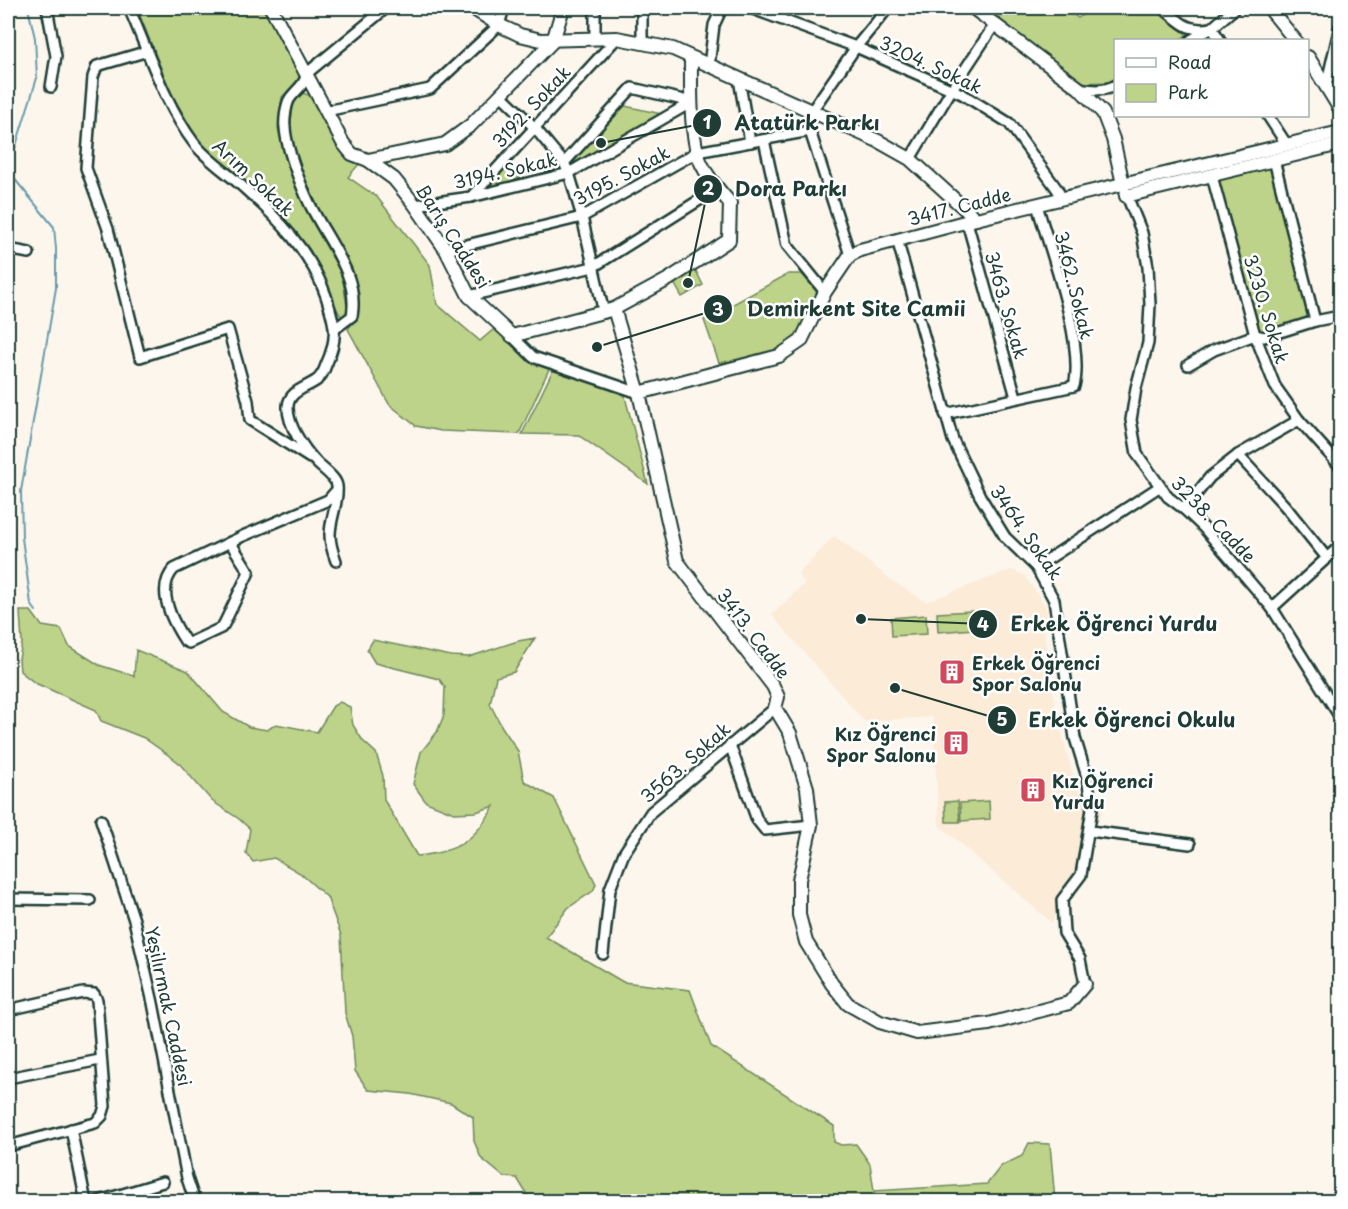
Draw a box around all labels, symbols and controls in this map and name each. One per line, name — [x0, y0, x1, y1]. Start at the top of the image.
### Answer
street label: 3204. Sokak — [875, 28, 987, 100]
legend — [1114, 39, 1309, 117]
text: Road — [1168, 48, 1212, 75]
street label: 3192. Sokak — [486, 59, 576, 153]
text: Park — [1168, 78, 1208, 105]
callout: Atatürk Parkı — [692, 104, 891, 142]
text: Atatürk Parkı — [734, 107, 880, 137]
text: 1 — [703, 108, 712, 135]
street label: Arım Sokak — [207, 132, 301, 222]
street label: 3195. Sokak — [568, 138, 674, 212]
street label: 3194. Sokak — [451, 145, 559, 195]
callout: Dora Parkı — [693, 170, 859, 208]
text: Dora Parkı — [735, 173, 847, 203]
text: 2 — [702, 174, 715, 201]
street label: Barış Caddesi — [410, 178, 498, 294]
street label: 3417. Cadde — [905, 180, 1013, 232]
street label: 3462. Sokak — [1049, 228, 1101, 342]
street label: 3463. Sokak — [979, 248, 1035, 362]
street label: 3230. Sokak — [1238, 251, 1296, 367]
callout: Demirkent Site Camii — [703, 290, 978, 328]
text: Demirkent Site Camii — [746, 293, 966, 323]
text: 3 — [712, 295, 724, 322]
street label: 3238. Cadde — [1166, 470, 1262, 568]
street label: 3464. Sokak — [984, 479, 1070, 585]
street label: 3413. Cadde — [711, 582, 797, 684]
callout: Erkek Öğrenci Yurdu — [968, 605, 1229, 643]
text: Erkek Öğrenci Yurdu — [1010, 608, 1218, 638]
text: 4 — [977, 610, 989, 637]
place label: Erkek Öğrenci Spor Salonu — [972, 649, 1100, 697]
building icon: Erkek Öğrenci Spor Salonu — [937, 657, 967, 687]
callout: Erkek Öğrenci Okulu — [987, 701, 1248, 739]
text: Erkek Öğrenci Okulu — [1029, 704, 1235, 734]
text: 5 — [996, 705, 1008, 732]
street label: 3563. Sokak — [634, 715, 736, 809]
place label: Kız Öğrenci Spor Salonu — [826, 720, 936, 768]
building icon: Kız Öğrenci Spor Salonu — [941, 728, 971, 758]
place label: Kız Öğrenci Yurdu — [1052, 767, 1153, 815]
building icon: Kız Öğrenci Yurdu — [1018, 775, 1048, 805]
street label: Yeşilırmak Caddesi — [139, 924, 199, 1088]

